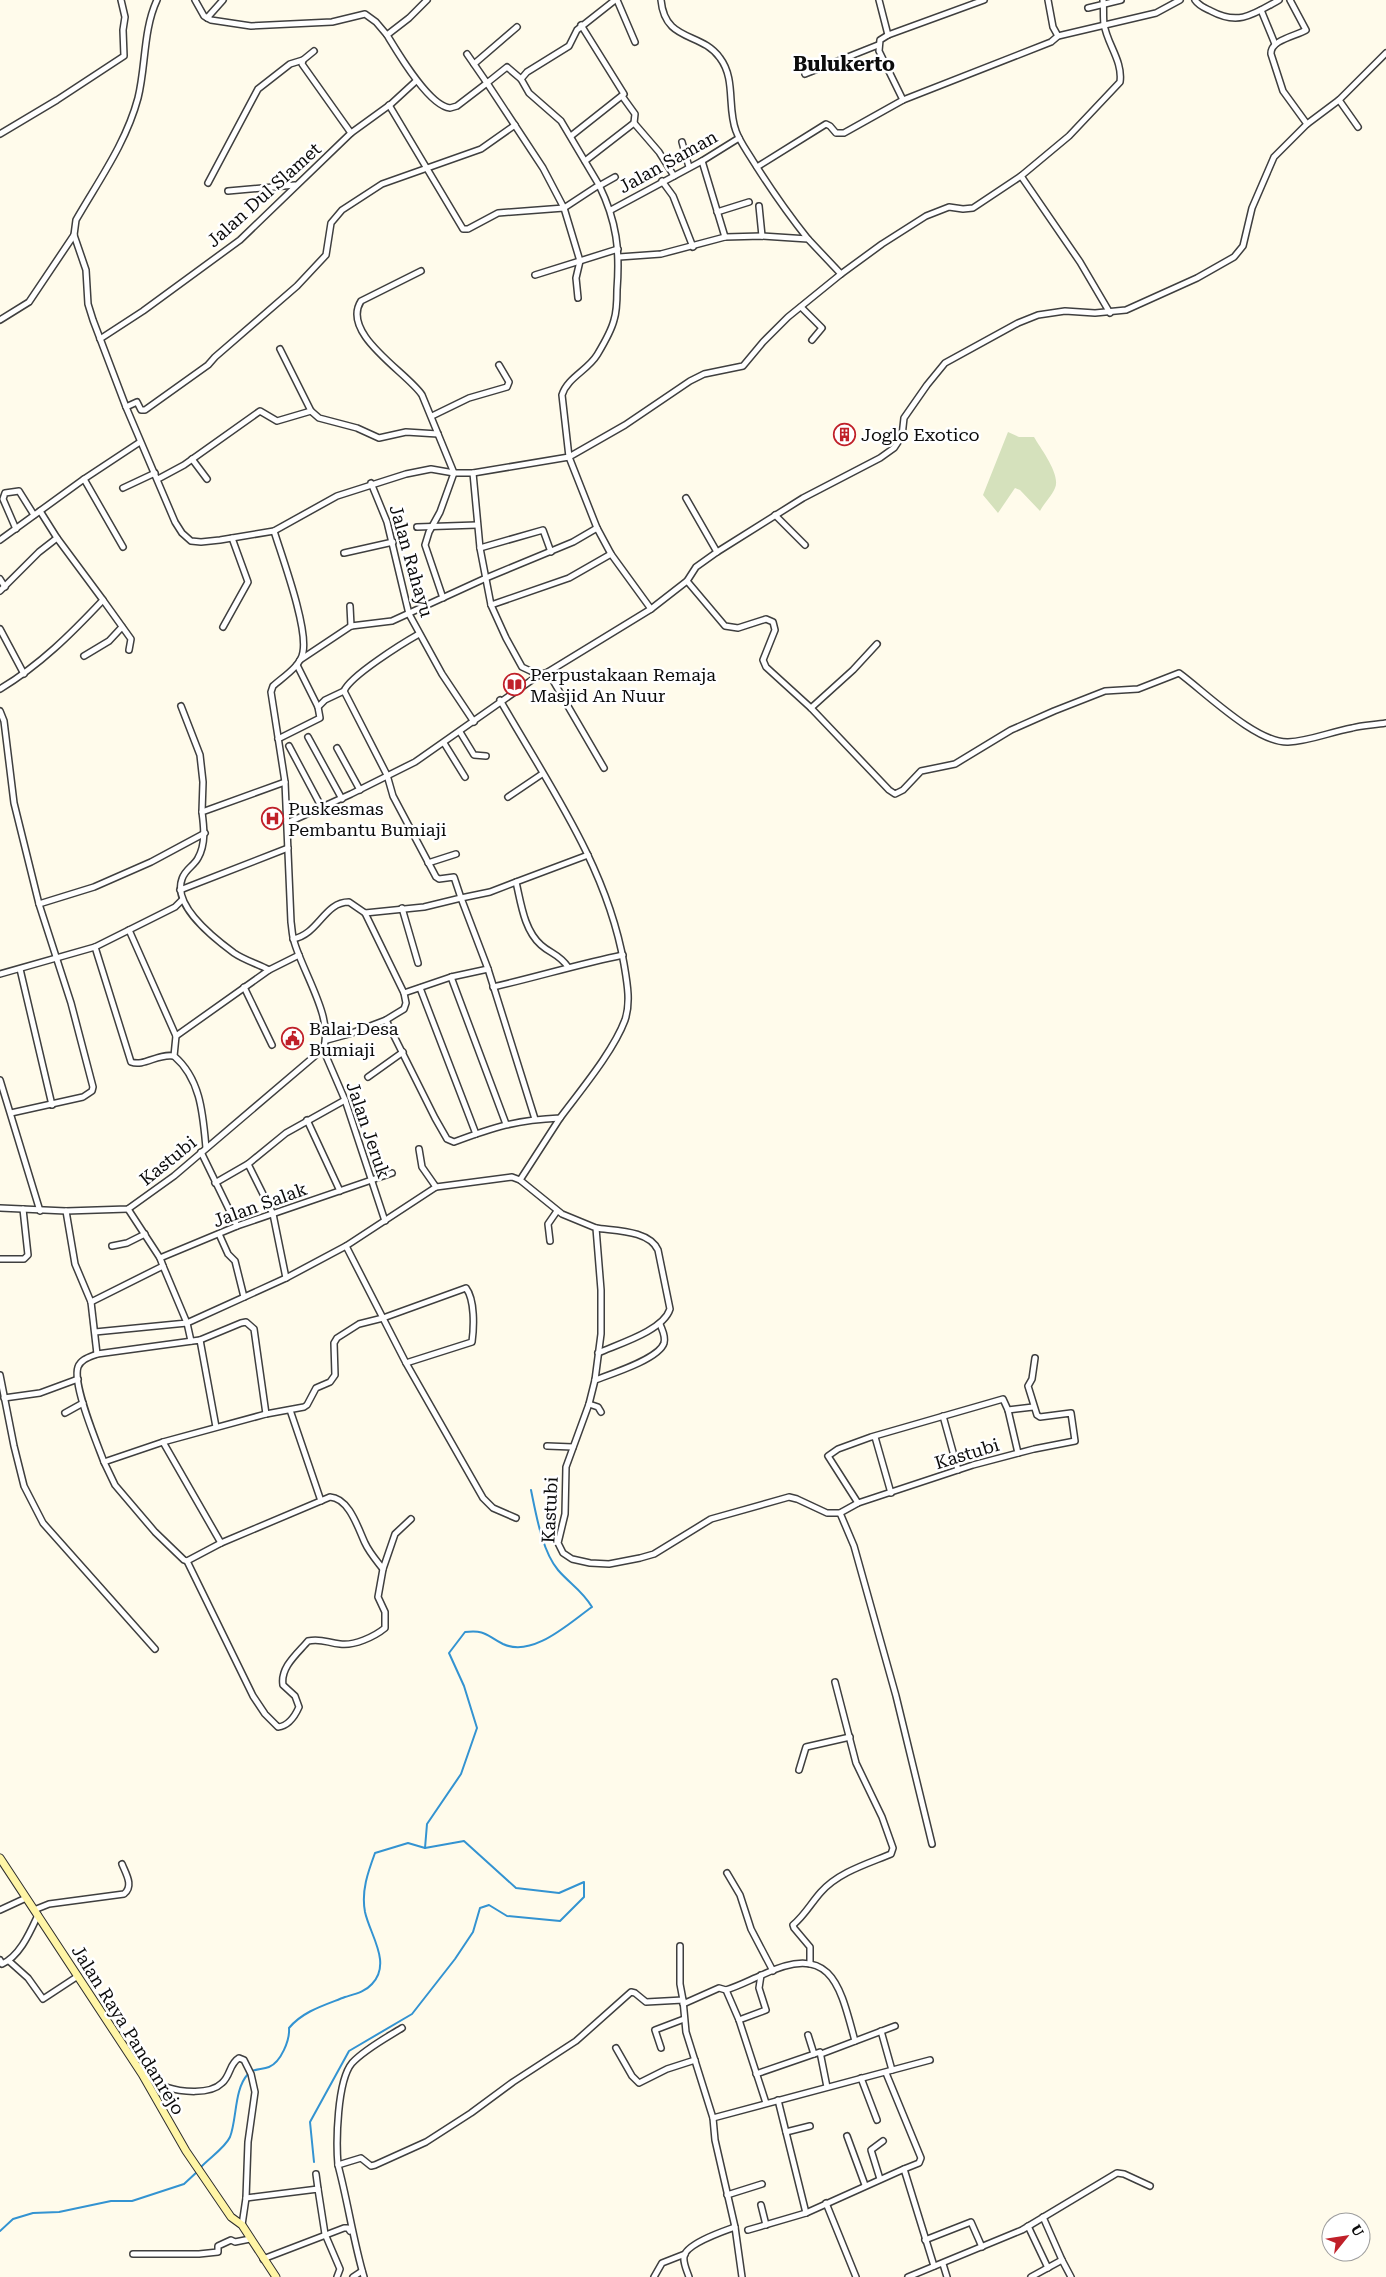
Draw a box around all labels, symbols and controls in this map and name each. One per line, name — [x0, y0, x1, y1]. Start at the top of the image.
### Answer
district label: Bulukerto — [793, 52, 895, 76]
street label: Jalan Saman — [615, 126, 721, 197]
street label: Jalan Dul Slamet — [202, 138, 325, 251]
building icon: Joglo Exotico — [833, 423, 857, 447]
place label: Joglo Exotico — [861, 424, 980, 445]
street label: Jalan Rahayu — [385, 502, 438, 620]
place label: Perpustakaan Remaja Masjid An Nuur — [530, 664, 716, 706]
library icon: Perpustakaan Remaja Masjid An Nuur — [502, 673, 526, 697]
place label: Puskesmas Pembantu Bumiaji — [288, 798, 447, 840]
hospital icon: Puskesmas Pembantu Bumiaji — [260, 807, 284, 831]
place label: Balai Desa Bumiaji — [309, 1018, 399, 1060]
public building icon: Balai Desa Bumiaji — [281, 1027, 305, 1051]
street label: Jalan Jeruk — [342, 1079, 395, 1181]
street label: Kastubi — [135, 1131, 200, 1190]
street label: Jalan Salak — [210, 1178, 310, 1231]
street label: Kastubi — [932, 1434, 1002, 1473]
street label: Kastubi — [537, 1476, 562, 1544]
street label: Jalan Raya Pandanrejo — [68, 1941, 189, 2118]
north arrow — [1321, 2212, 1371, 2262]
text: U — [1348, 2222, 1367, 2239]

